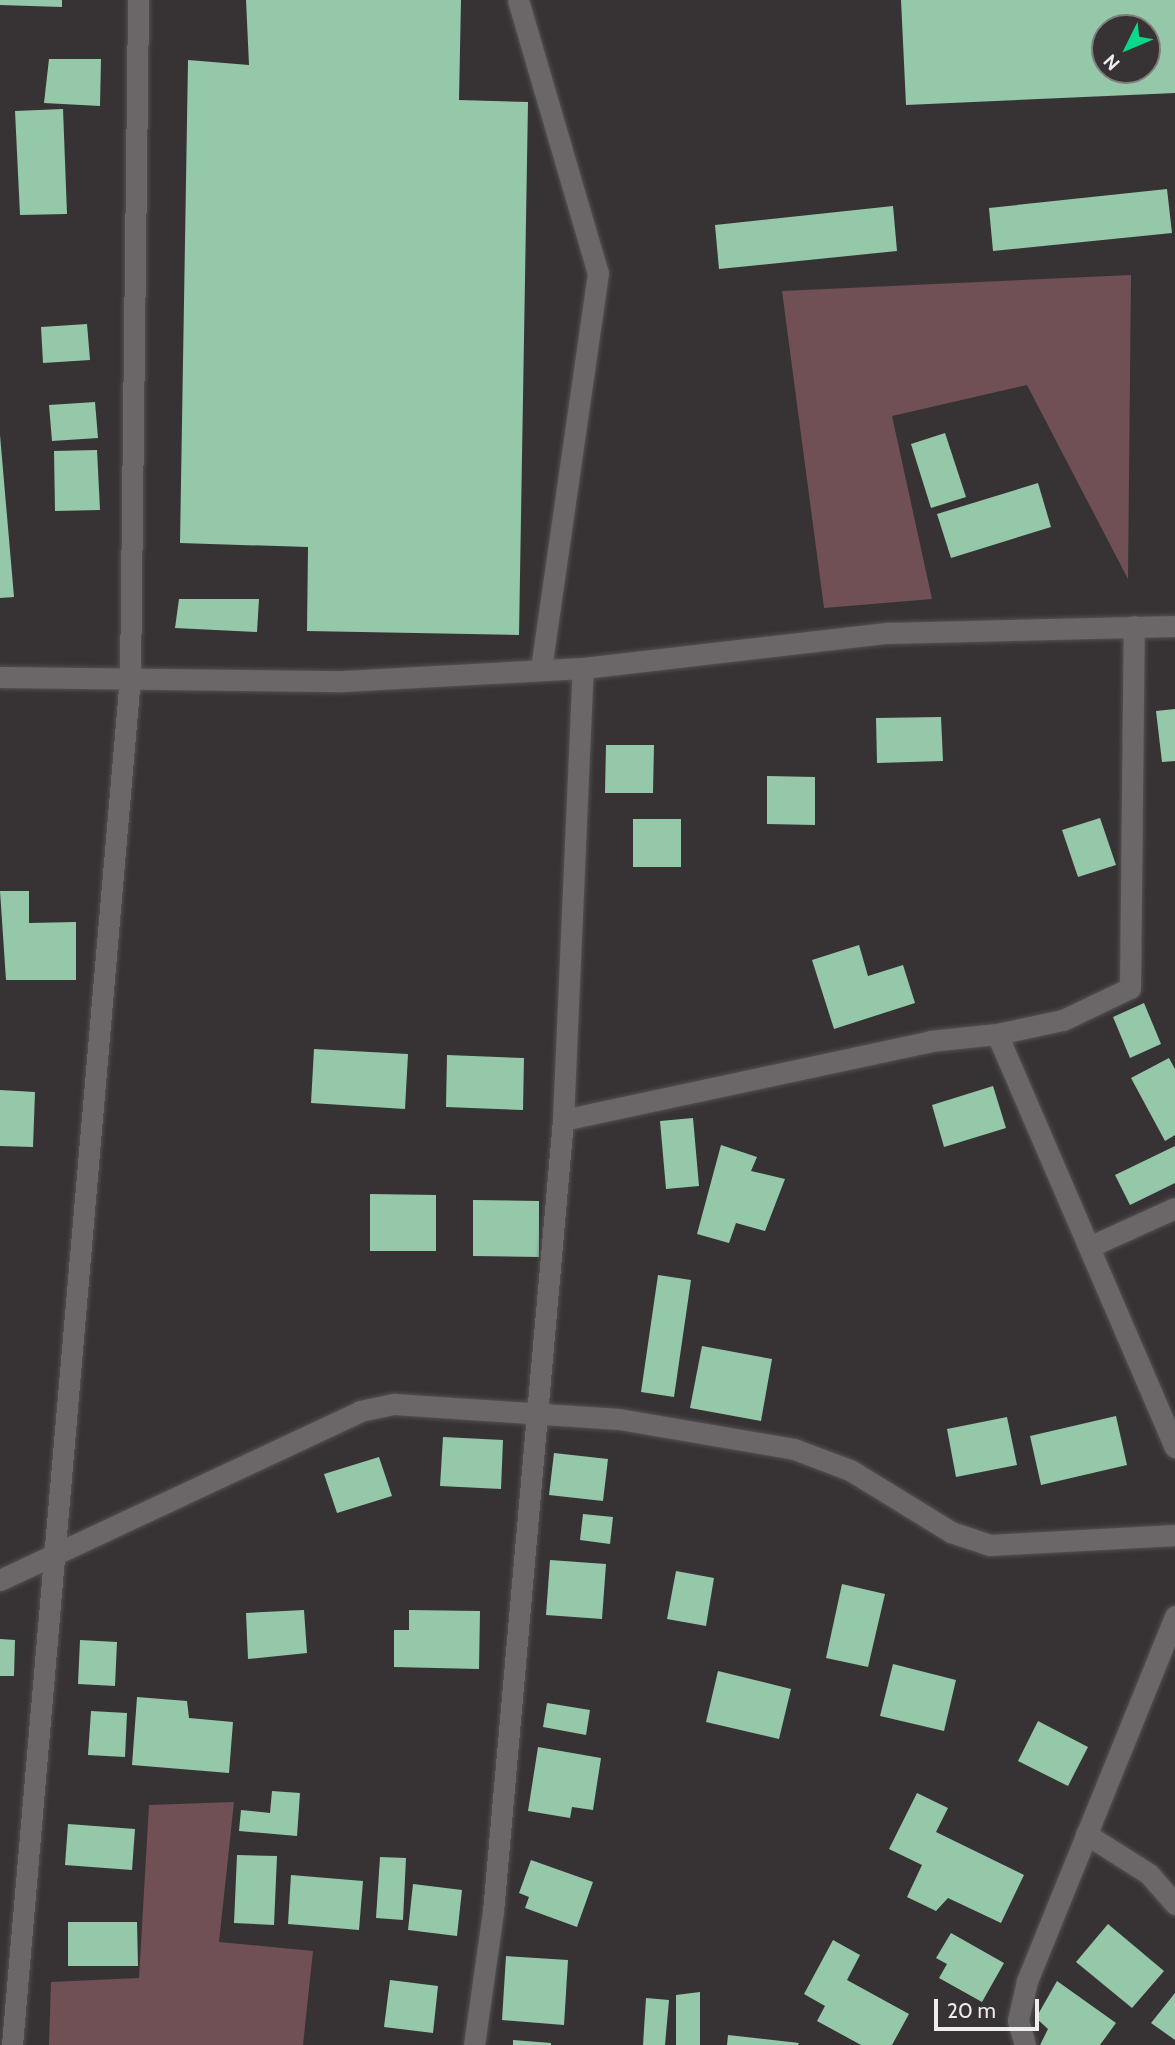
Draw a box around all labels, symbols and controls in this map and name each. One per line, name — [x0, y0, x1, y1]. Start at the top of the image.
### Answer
north arrow — [1091, 14, 1161, 84]
text: N — [1099, 50, 1125, 75]
scale bar — [937, 1986, 1042, 2030]
text: 20 m — [947, 1998, 996, 2023]

